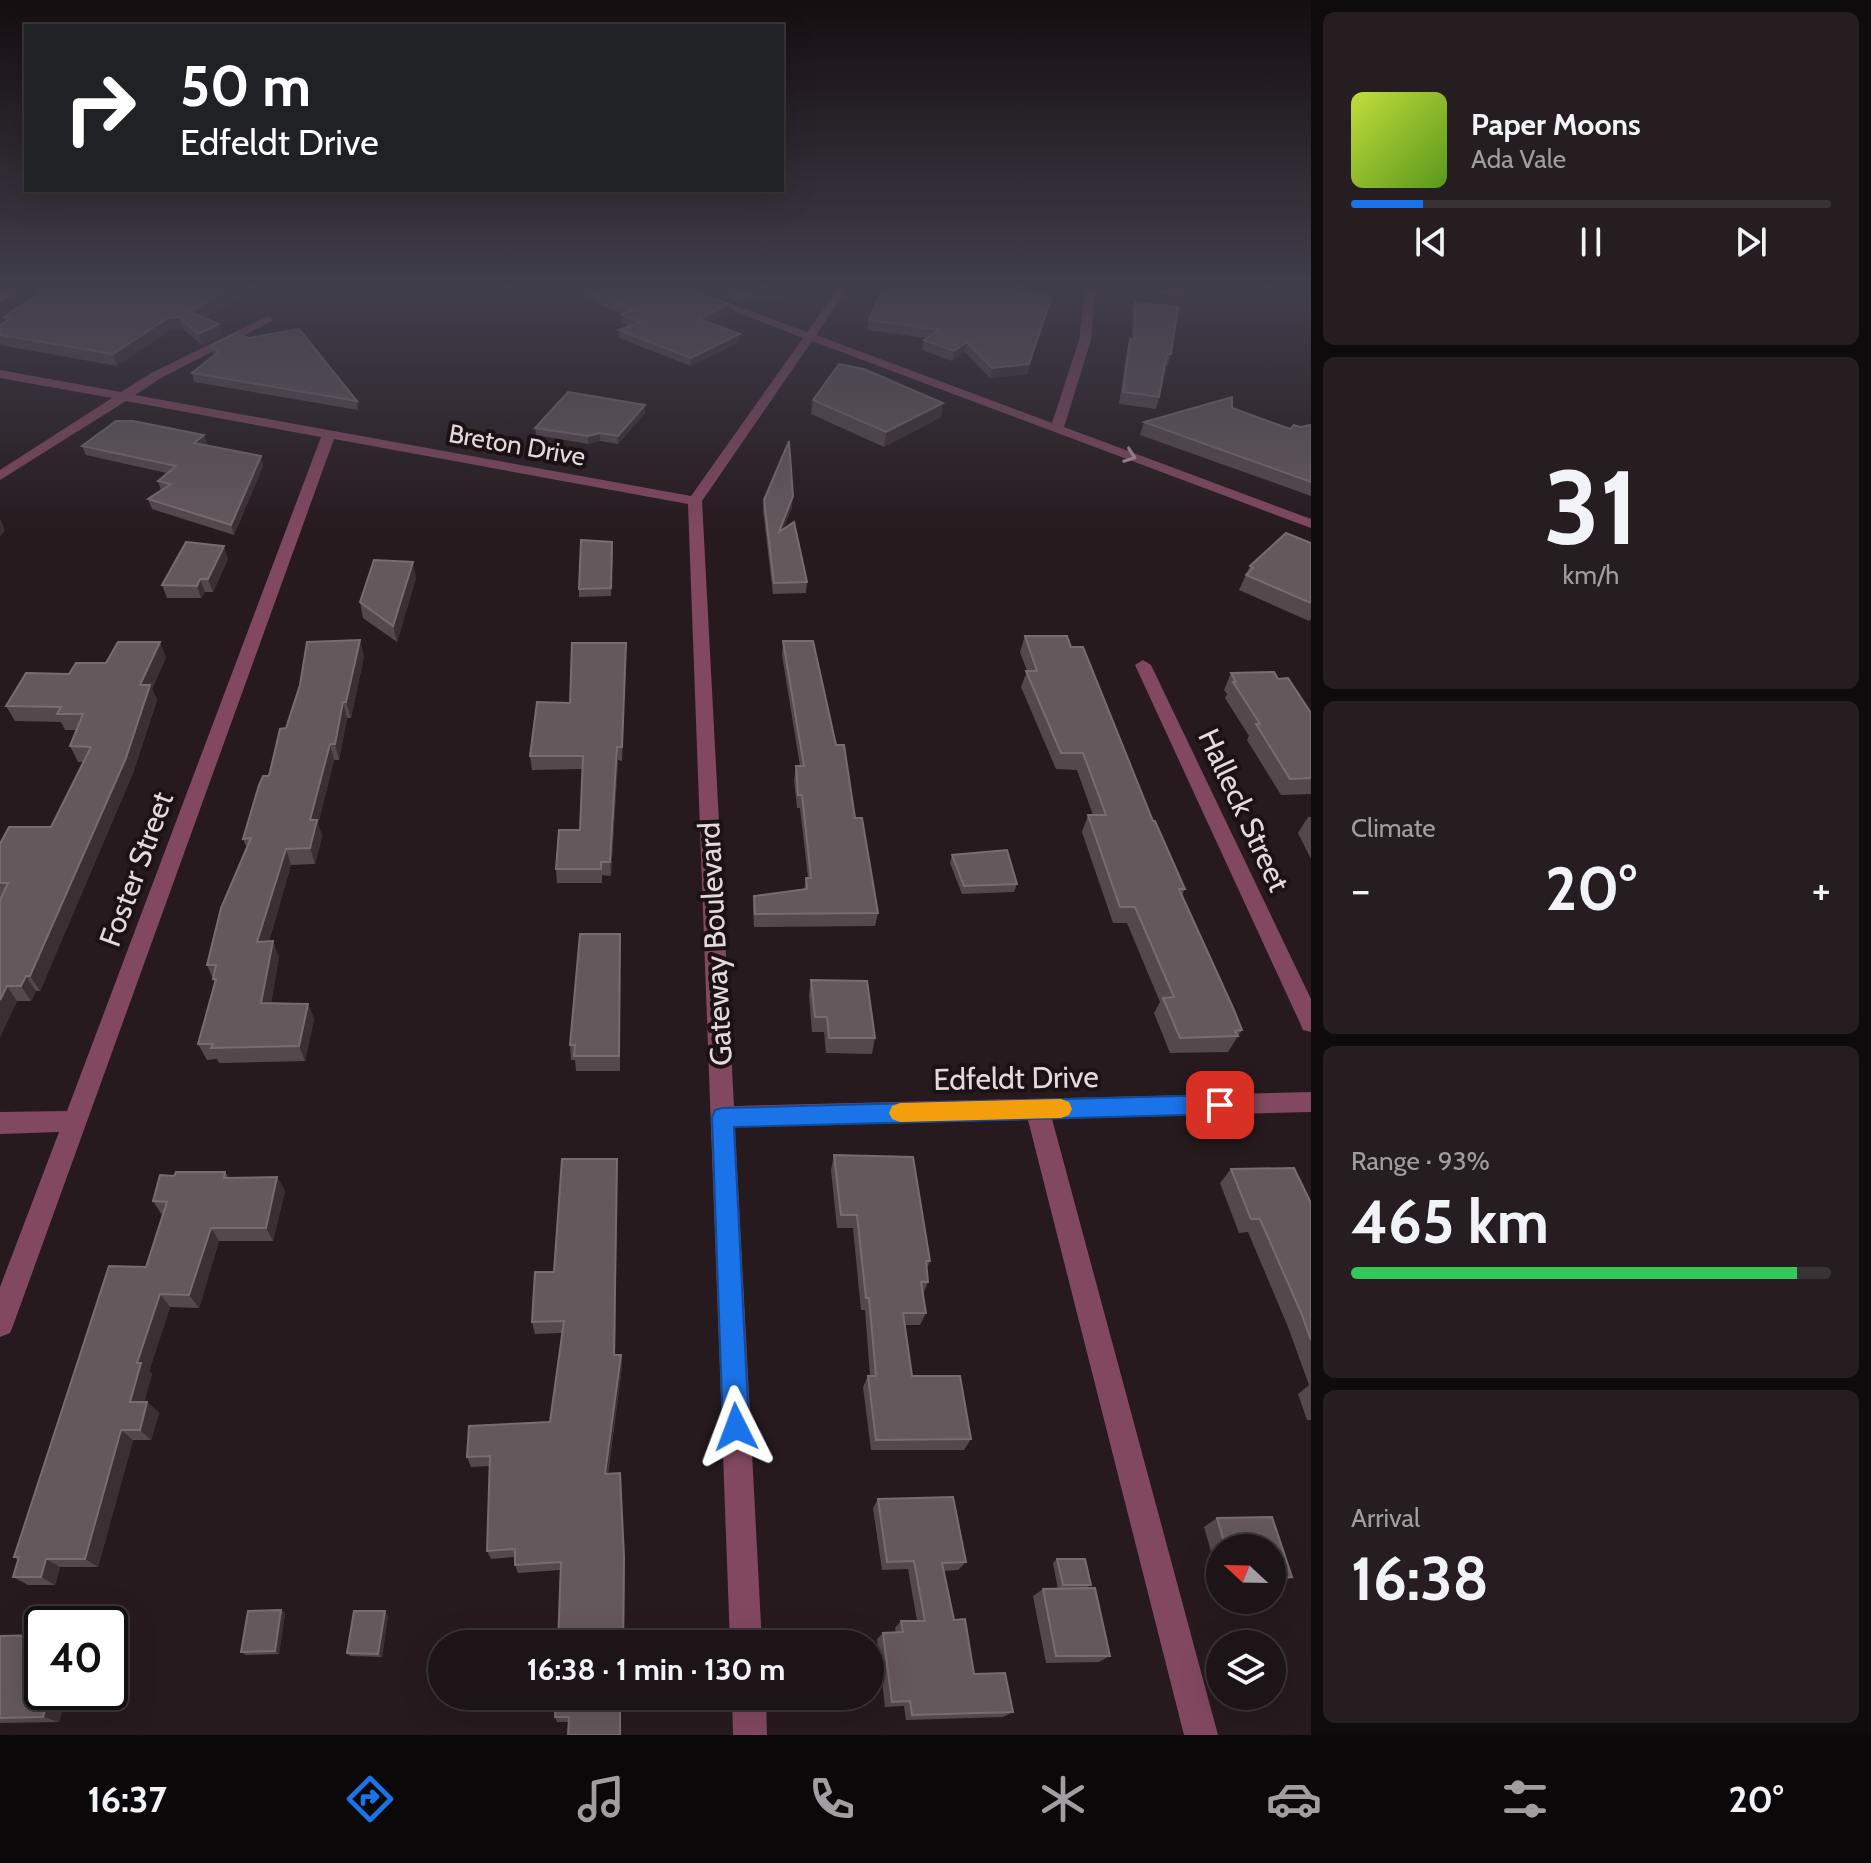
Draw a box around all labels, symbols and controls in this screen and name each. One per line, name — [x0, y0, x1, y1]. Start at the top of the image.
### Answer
text: 50 m — [180, 52, 311, 120]
icon: right — [48, 56, 152, 160]
text: Paper Moons — [1471, 106, 1641, 143]
text: Edfeldt Drive — [180, 120, 379, 164]
text: Ada Vale — [1471, 143, 1566, 175]
icon: previous — [1409, 220, 1453, 264]
icon: pause — [1569, 220, 1613, 264]
icon: next — [1729, 220, 1773, 264]
street label: Breton Drive — [446, 417, 588, 473]
text: 31 — [1544, 444, 1638, 570]
one-way arrow — [1122, 446, 1136, 463]
text: km/h — [1563, 559, 1619, 591]
street label: Halleck Street — [1190, 723, 1298, 897]
street label: Foster Street — [91, 787, 181, 951]
text: Climate — [1351, 812, 1436, 844]
street label: Gateway Boulevard — [690, 821, 740, 1067]
text: 20° — [1545, 852, 1637, 925]
text: − — [1351, 863, 1370, 916]
text: + — [1812, 863, 1831, 916]
street label: Edfeldt Drive — [933, 1058, 1099, 1098]
pin — [1186, 1071, 1254, 1139]
icon: arrive — [1198, 1083, 1242, 1127]
text: Range · 93% — [1351, 1145, 1490, 1177]
text: 465 km — [1351, 1185, 1549, 1258]
position arrow — [694, 1385, 778, 1469]
text: Arrival — [1351, 1502, 1420, 1534]
north arrow — [1206, 1534, 1286, 1614]
map controls — [1206, 1534, 1286, 1710]
text: 16:38 — [1351, 1542, 1489, 1615]
speed limit sign: 40 — [24, 1606, 128, 1710]
button: layers — [1206, 1630, 1286, 1710]
text: 16:38 · 1 min · 130 m — [527, 1651, 785, 1688]
icon: directions — [342, 1771, 398, 1827]
icon: music — [573, 1771, 629, 1827]
icon: phone — [804, 1771, 860, 1827]
icon: climate — [1035, 1771, 1091, 1827]
icon: car — [1266, 1771, 1322, 1827]
icon: filters — [1497, 1771, 1553, 1827]
text: 16:37 — [88, 1777, 167, 1821]
text: 20° — [1728, 1777, 1783, 1821]

